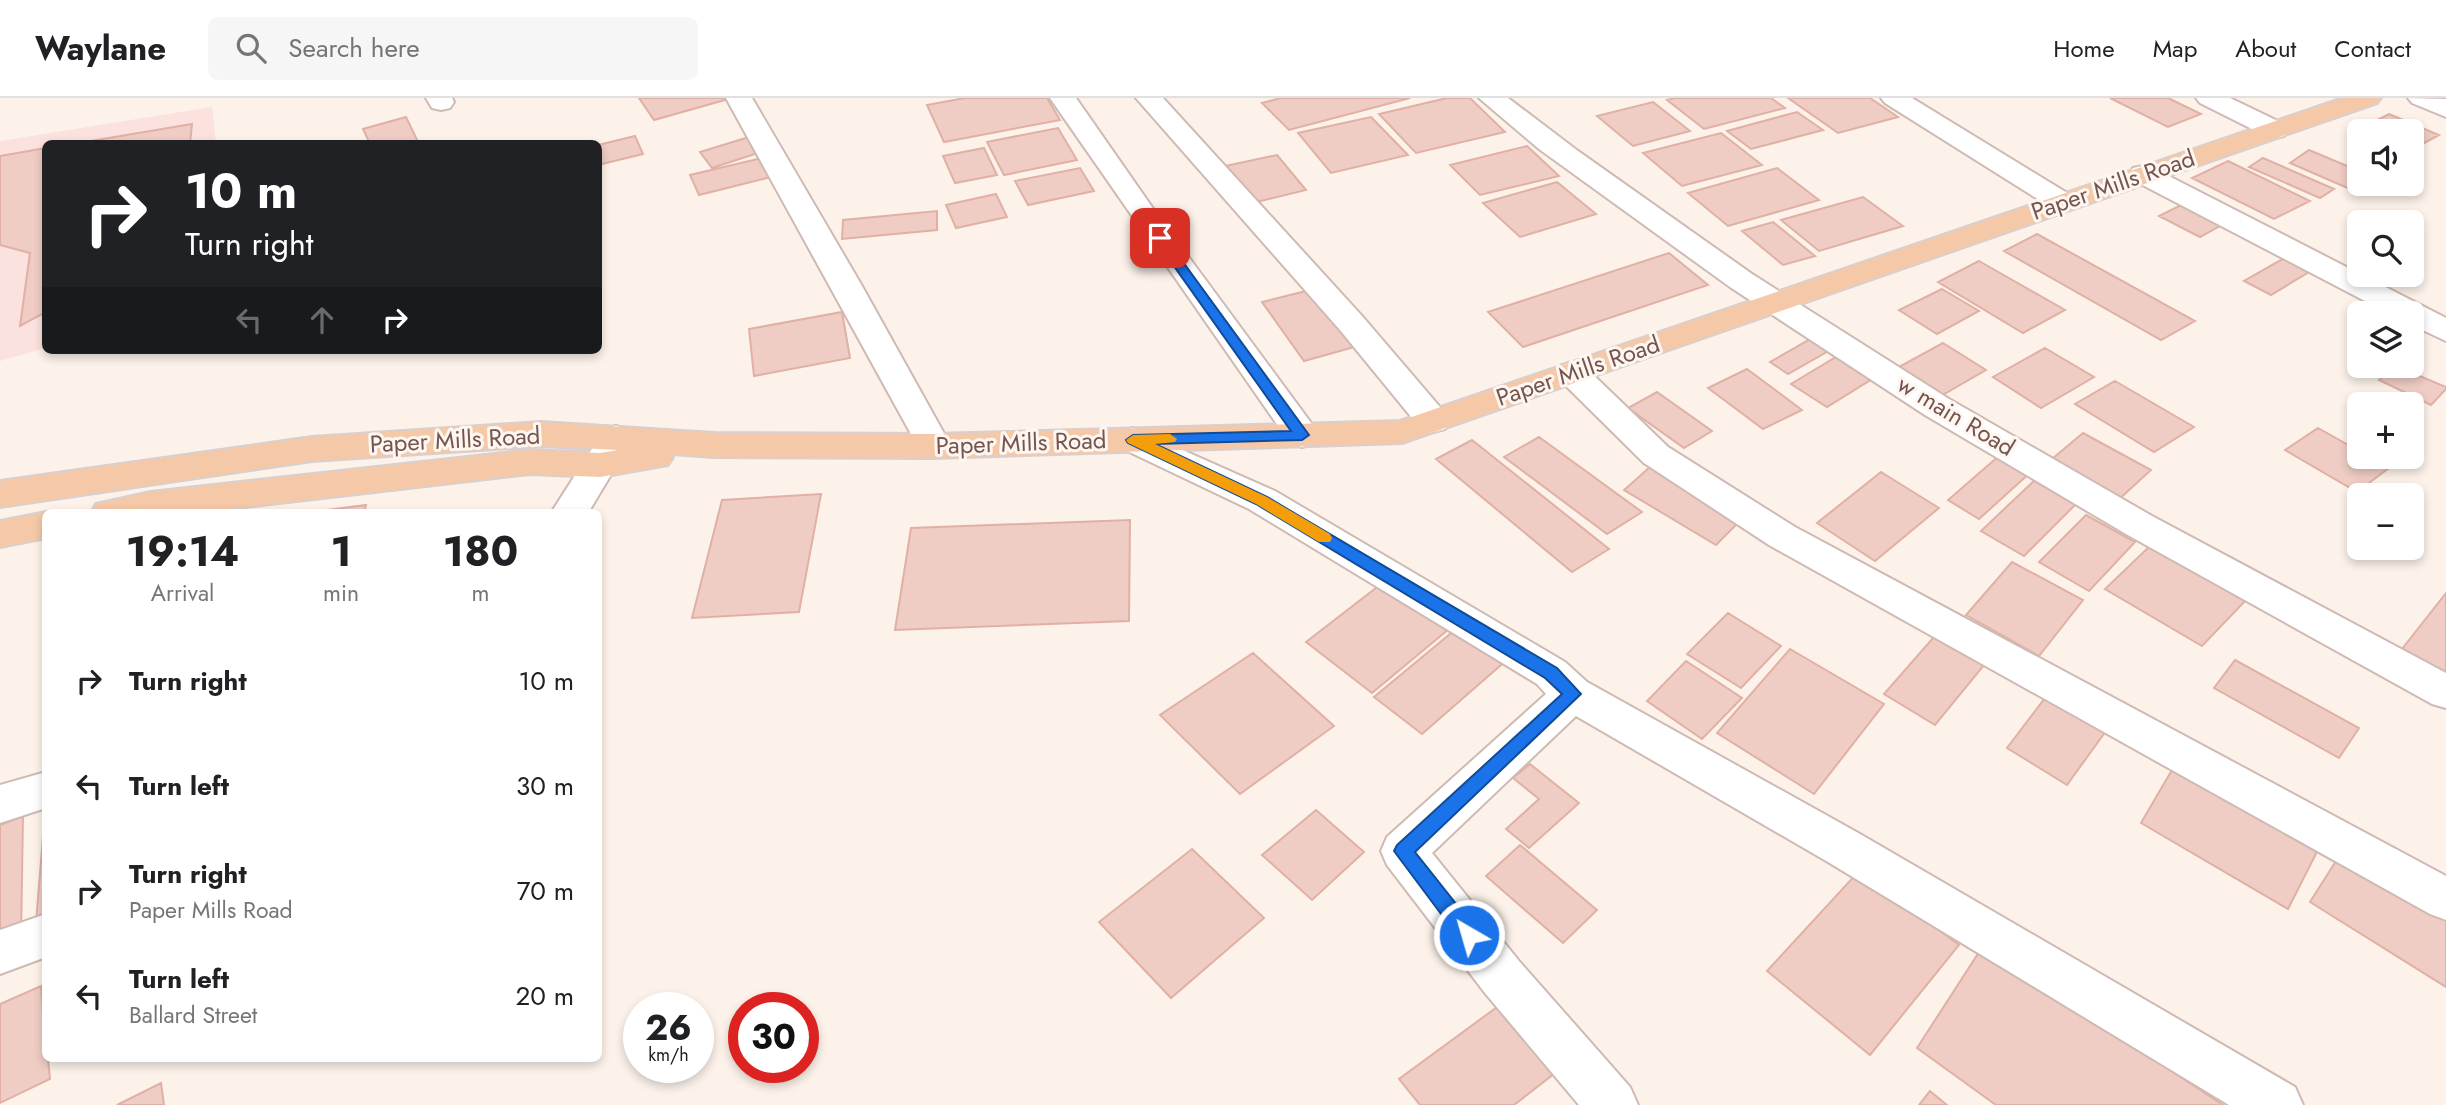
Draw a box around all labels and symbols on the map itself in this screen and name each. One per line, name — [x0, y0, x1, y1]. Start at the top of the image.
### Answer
street label: Paper Mills Road — [2026, 140, 2199, 229]
pin — [1130, 208, 1190, 268]
street label: Paper Mills Road — [1491, 326, 1664, 415]
street label: w main Road — [1891, 367, 2022, 464]
street label: Paper Mills Road — [369, 418, 541, 461]
street label: Paper Mills Road — [935, 422, 1107, 463]
position arrow — [1432, 898, 1506, 972]
speed limit sign: 30 — [728, 992, 819, 1083]

